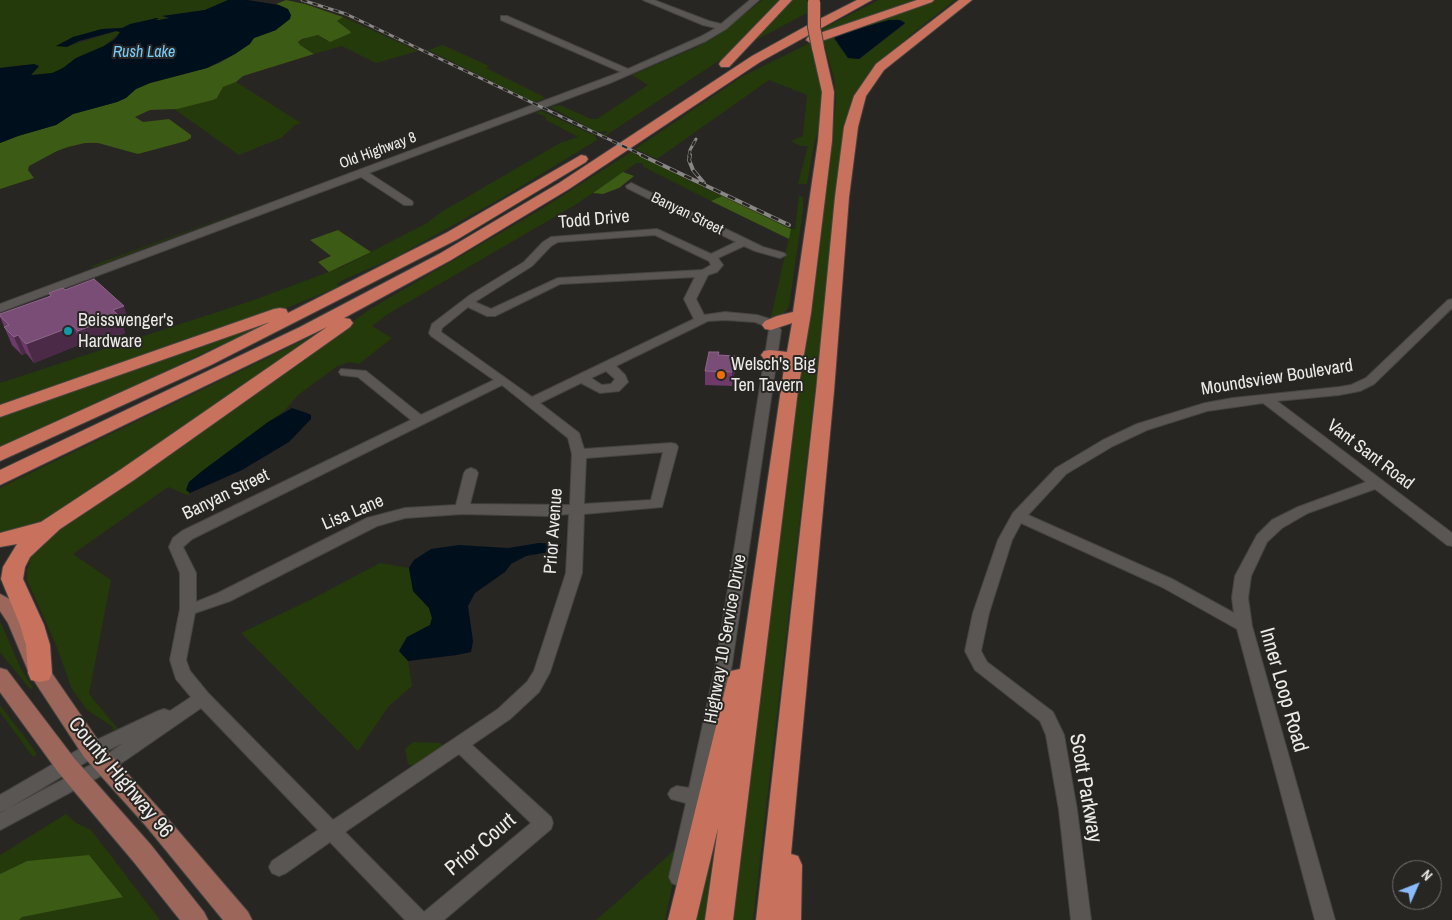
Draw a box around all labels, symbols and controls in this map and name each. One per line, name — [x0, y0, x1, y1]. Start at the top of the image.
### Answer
water label: Rush Lake — [113, 43, 175, 63]
street label: Old Highway 8 — [337, 129, 419, 173]
street label: Banyan Street — [648, 189, 726, 239]
street label: Todd Drive — [558, 206, 630, 234]
place label: Beisswenger's Hardware — [78, 310, 174, 352]
marker: Beisswenger's Hardware — [62, 325, 74, 337]
place label: Welsch's Big Ten Tavern — [731, 354, 816, 396]
street label: Moundsview Boulevard — [1200, 355, 1354, 401]
marker: Welsch's Big Ten Tavern — [715, 369, 727, 381]
street label: Vant Sant Road — [1322, 415, 1418, 495]
street label: Banyan Street — [179, 465, 273, 525]
street label: Prior Avenue — [540, 487, 568, 575]
street label: Lisa Lane — [319, 490, 387, 536]
street label: Highway 10 Service Drive — [700, 553, 752, 725]
street label: Inner Loop Road — [1253, 625, 1313, 755]
street label: County Highway 96 — [62, 712, 178, 844]
street label: Scott Parkway — [1063, 732, 1107, 844]
street label: Prior Court — [441, 808, 521, 882]
north arrow — [1392, 860, 1442, 910]
text: N — [1418, 866, 1436, 885]

